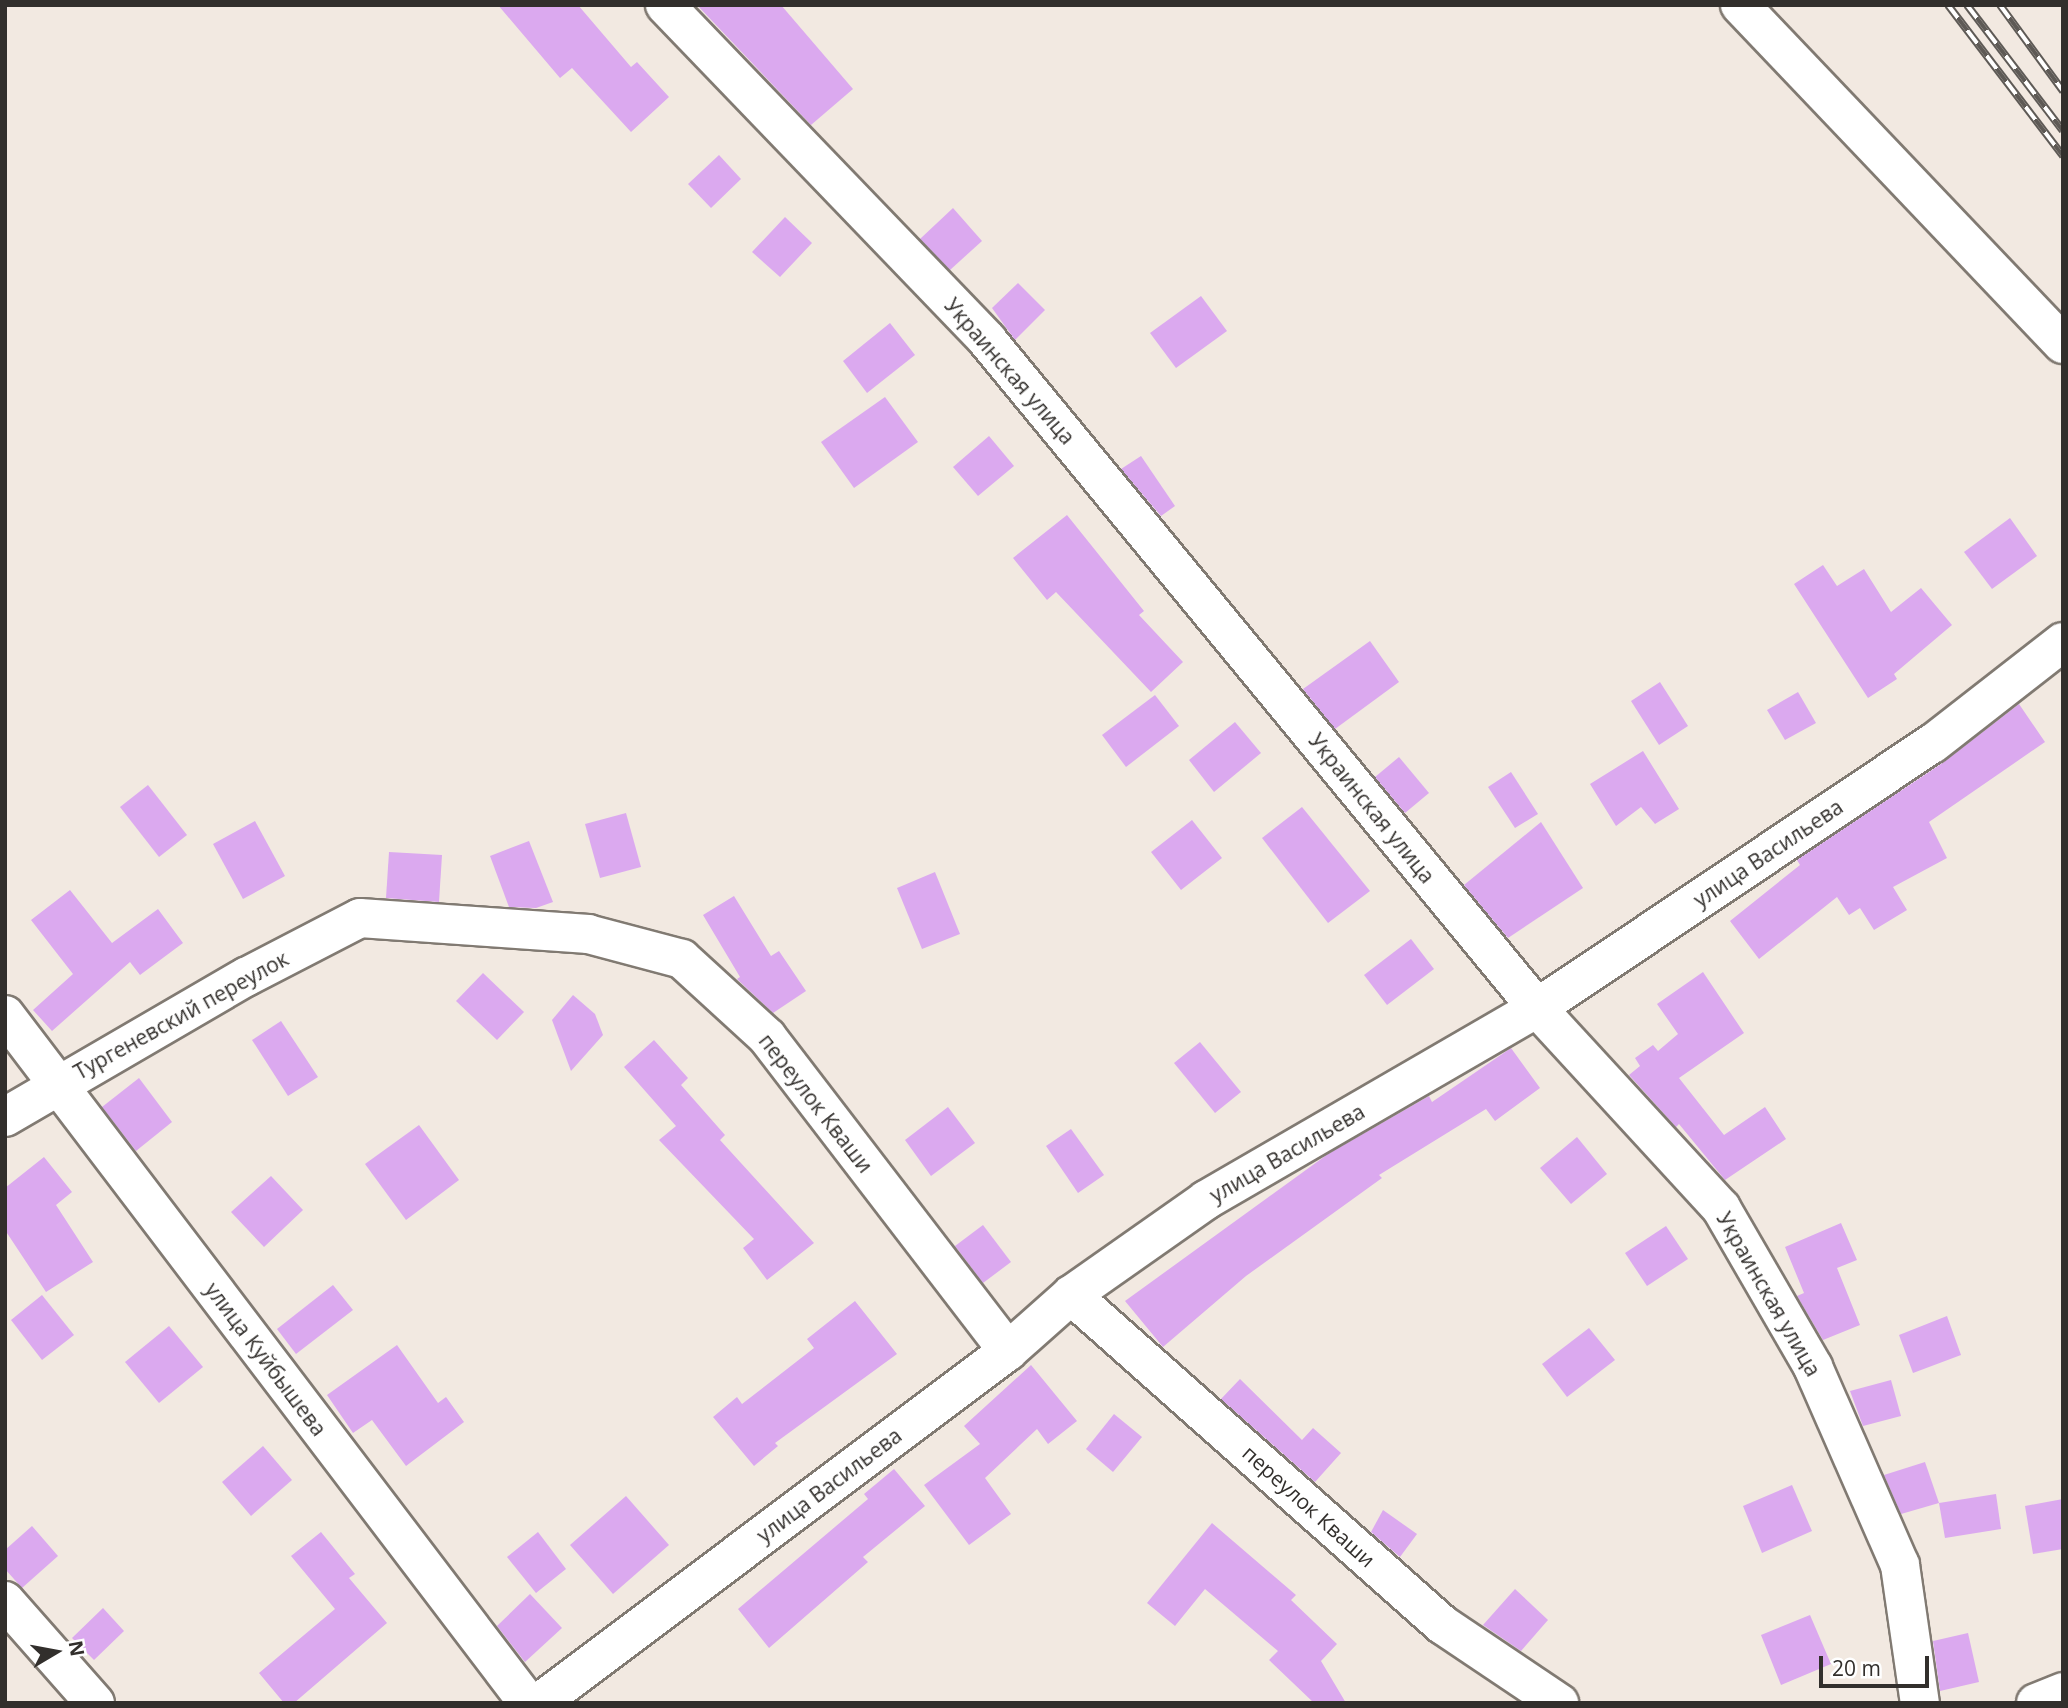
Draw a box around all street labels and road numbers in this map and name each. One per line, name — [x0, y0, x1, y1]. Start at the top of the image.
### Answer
street label: Украинская улица — [940, 293, 1080, 449]
street label: Украинская улица — [1304, 728, 1440, 888]
street label: улица Васильева — [1689, 794, 1847, 912]
street label: Тургеневский переулок — [69, 945, 293, 1085]
street label: переулок Кваши — [754, 1028, 878, 1178]
street label: улица Васильева — [1205, 1098, 1369, 1208]
street label: Украинская улица — [1712, 1207, 1826, 1381]
street label: улица Куйбышева — [200, 1277, 332, 1441]
street label: улица Васильева — [752, 1422, 906, 1548]
street label: переулок Кваши — [1238, 1440, 1380, 1572]

